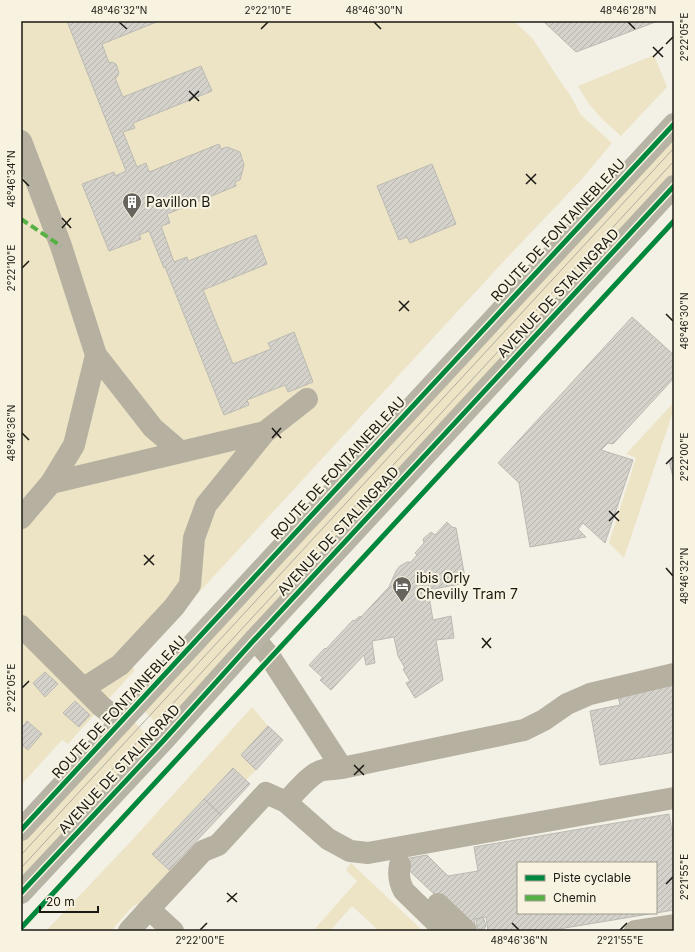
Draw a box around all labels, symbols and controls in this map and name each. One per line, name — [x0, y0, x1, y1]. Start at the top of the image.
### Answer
text: 48°46'32"N — [91, 4, 147, 16]
text: 2°22'10"E — [245, 4, 291, 16]
text: 48°46'30"N — [346, 4, 402, 16]
text: 48°46'28"N — [600, 4, 656, 16]
text: 2°22'05"E — [678, 13, 690, 61]
text: 48°46'34"N — [5, 150, 17, 208]
street label: ROUTE DE FONTAINEBLEAU — [487, 155, 628, 305]
building icon: Pavillon B — [121, 191, 143, 219]
place label: Pavillon B — [146, 193, 210, 210]
street label: AVENUE DE STALINGRAD — [493, 225, 622, 361]
text: 2°22'10"E — [5, 245, 17, 291]
text: 48°46'30"N — [678, 293, 690, 349]
street label: ROUTE DE FONTAINEBLEAU — [267, 393, 408, 543]
text: 48°46'36"N — [5, 405, 17, 461]
text: 2°22'00"E — [678, 432, 690, 482]
street label: AVENUE DE STALINGRAD — [273, 463, 402, 599]
text: 48°46'32"N — [678, 548, 690, 604]
place label: ibis Orly Chevilly Tram 7 — [416, 569, 518, 602]
hotel icon: ibis Orly Chevilly Tram 7 — [391, 575, 413, 603]
street label: ROUTE DE FONTAINEBLEAU — [48, 632, 189, 782]
text: 2°22'05"E — [5, 664, 17, 712]
street label: AVENUE DE STALINGRAD — [54, 701, 183, 837]
text: 2°21'55"E — [678, 854, 690, 900]
legend — [517, 862, 657, 914]
text: Piste cyclable — [553, 870, 631, 885]
scale bar — [40, 888, 98, 914]
text: Chemin — [553, 890, 596, 905]
text: 20 m — [46, 894, 75, 909]
text: 2°22'00"E — [175, 934, 225, 946]
text: 48°46'36"N — [491, 934, 547, 946]
text: 2°21'55"E — [597, 934, 643, 946]

